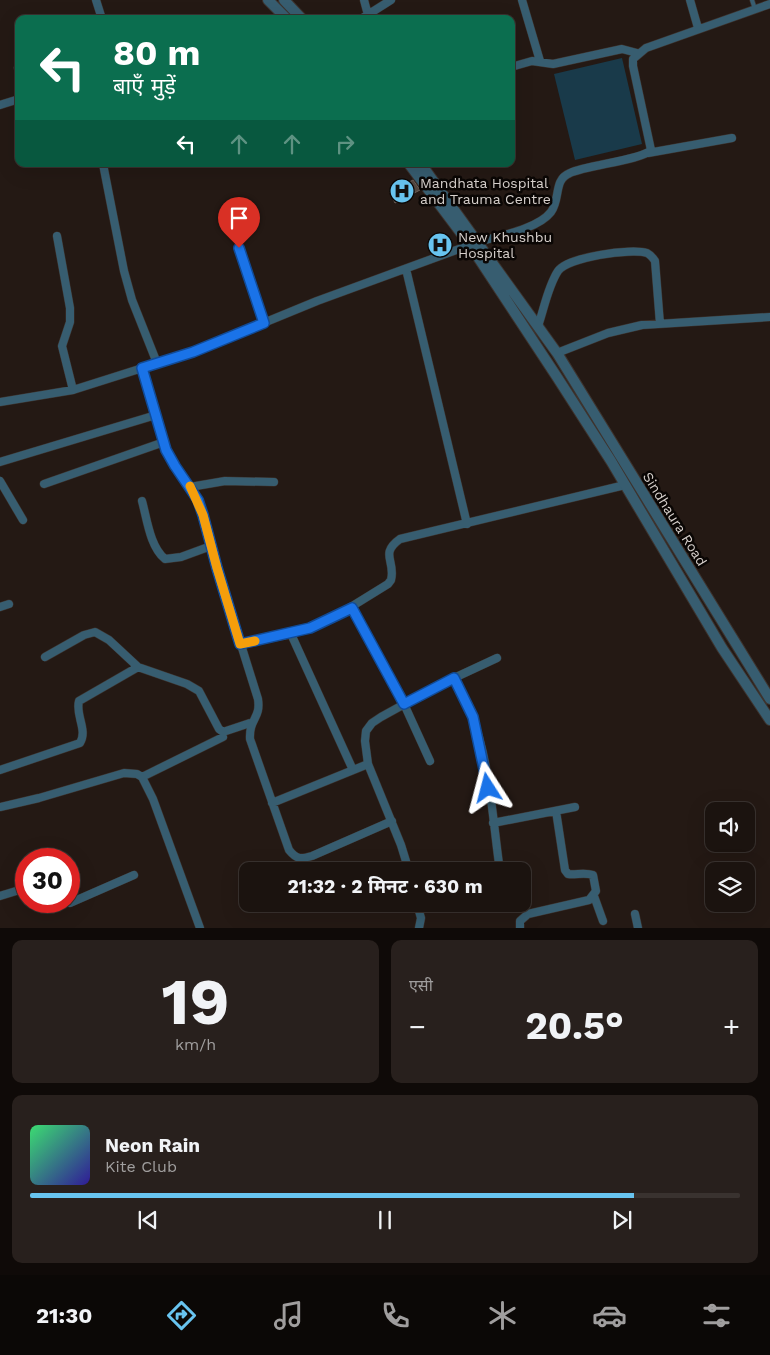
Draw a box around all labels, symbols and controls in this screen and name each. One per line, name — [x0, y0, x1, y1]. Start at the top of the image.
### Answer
text: 80 m — [113, 32, 200, 74]
icon: left — [30, 35, 95, 100]
text: बाएँ मुड़ें — [113, 74, 176, 99]
icon: left — [172, 130, 200, 158]
icon: ahead — [225, 130, 253, 158]
icon: ahead — [278, 130, 306, 158]
icon: right — [331, 130, 359, 158]
place label: Mandhata Hospital and Trauma Centre — [420, 175, 551, 207]
hospital icon: Mandhata Hospital and Trauma Centre — [389, 178, 415, 204]
pin — [218, 197, 260, 248]
icon: arrive — [225, 204, 253, 232]
place label: New Khushbu Hospital — [458, 229, 552, 261]
hospital icon: New Khushbu Hospital — [427, 232, 453, 258]
street label: Sindhaura Road — [640, 469, 710, 569]
position arrow — [461, 761, 513, 813]
map controls — [705, 802, 755, 912]
button: sound — [705, 802, 755, 852]
speed limit sign: 30 — [15, 848, 80, 913]
button: layers — [705, 862, 755, 912]
text: 21:32 · 2 मिनट · 630 m — [287, 875, 483, 898]
text: 19 — [161, 964, 230, 1040]
text: एसी — [409, 976, 433, 995]
text: 20.5° — [525, 1004, 624, 1048]
text: − — [409, 1010, 426, 1043]
text: + — [723, 1010, 740, 1043]
text: km/h — [175, 1035, 216, 1054]
text: Neon Rain — [105, 1134, 200, 1157]
text: Kite Club — [105, 1157, 177, 1176]
icon: previous — [134, 1206, 162, 1234]
icon: pause — [371, 1206, 399, 1234]
icon: next — [608, 1206, 636, 1234]
icon: directions — [164, 1298, 199, 1333]
icon: music — [271, 1298, 306, 1333]
icon: phone — [378, 1298, 413, 1333]
icon: climate — [485, 1298, 520, 1333]
icon: car — [592, 1298, 627, 1333]
icon: filters — [699, 1298, 734, 1333]
text: 21:30 — [36, 1303, 92, 1328]

